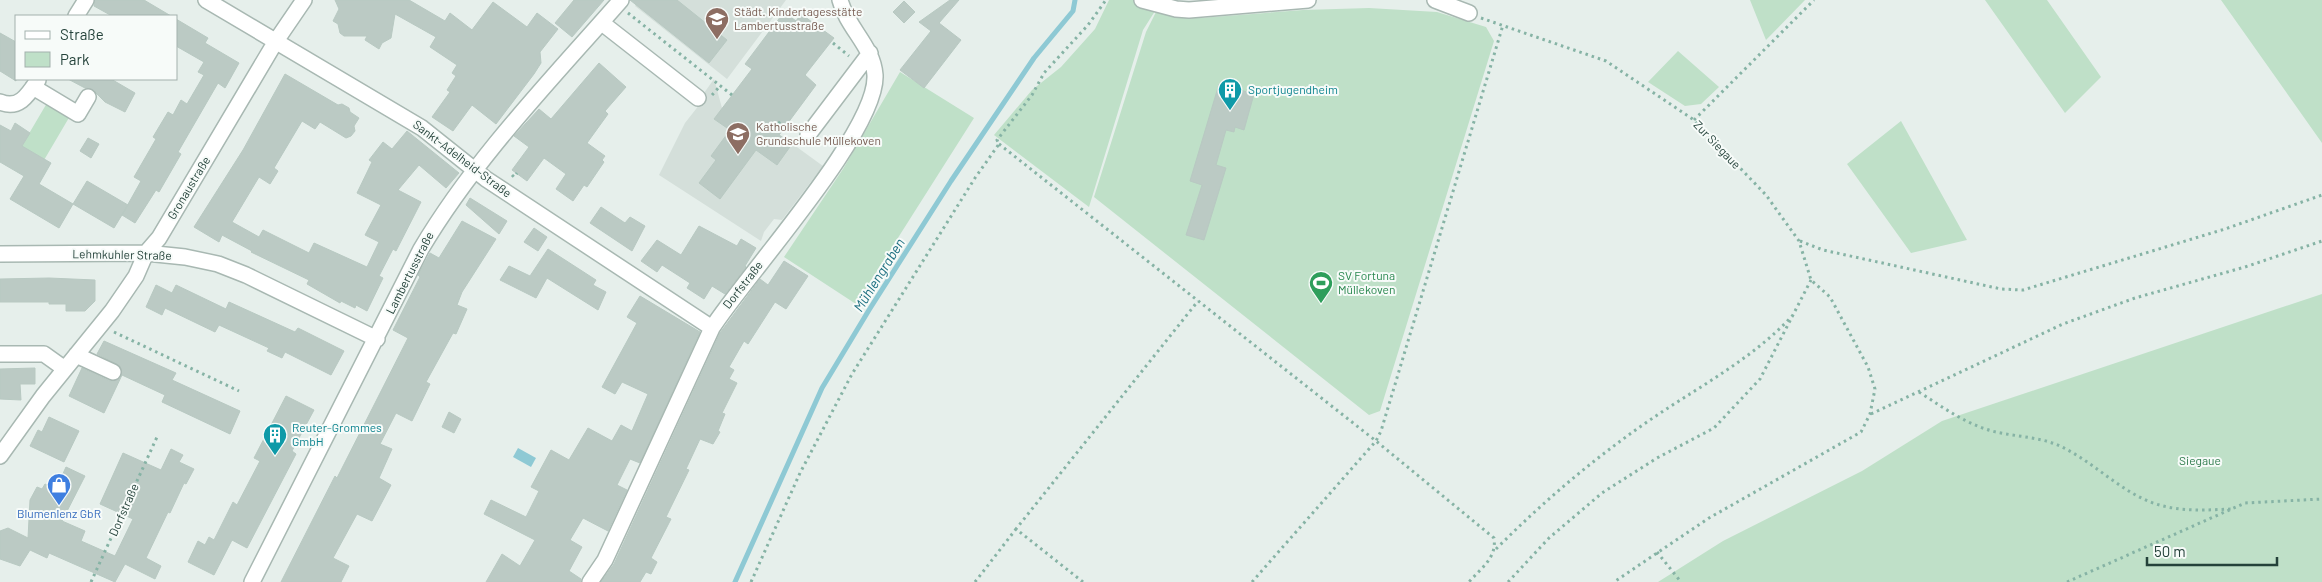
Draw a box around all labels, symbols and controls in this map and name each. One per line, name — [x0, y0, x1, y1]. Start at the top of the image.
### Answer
place label: Städt. Kindertagesstätte Lambertusstraße — [734, 4, 862, 32]
school or university icon: Städt. Kindertagesstätte Lambertusstraße — [704, 6, 730, 40]
legend — [15, 15, 178, 80]
text: Straße — [60, 25, 104, 43]
text: Park — [60, 50, 90, 68]
building icon: Sportjugendheim — [1217, 77, 1243, 111]
place label: Sportjugendheim — [1248, 82, 1338, 96]
street label: Sankt-Adelheid-Straße — [411, 117, 514, 200]
street label: Zur Siegaue — [1691, 117, 1744, 171]
place label: Katholische Grundschule Müllekoven — [756, 119, 881, 147]
school or university icon: Katholische Grundschule Müllekoven — [725, 121, 751, 155]
street label: Gronaustraße — [164, 153, 212, 221]
street label: Lambertusstraße — [382, 229, 436, 316]
water label: Mühlengraben — [849, 235, 908, 315]
street label: Lehmkuhler Straße — [72, 246, 172, 262]
street label: Dorfstraße — [719, 258, 765, 311]
place label: SV Fortuna Müllekoven — [1338, 268, 1395, 296]
sports icon: SV Fortuna Müllekoven — [1308, 270, 1334, 304]
place label: Reuter-Grommes GmbH — [292, 420, 382, 448]
building icon: Reuter-Grommes GmbH — [262, 422, 288, 456]
park label: Siegaue — [2179, 453, 2221, 467]
shop icon: Blumenlenz GbR — [46, 472, 72, 506]
street label: Dorfstraße — [105, 481, 141, 538]
place label: Blumenlenz GbR — [17, 506, 101, 520]
scale bar — [2147, 534, 2277, 566]
text: 50 m — [2154, 542, 2186, 560]

